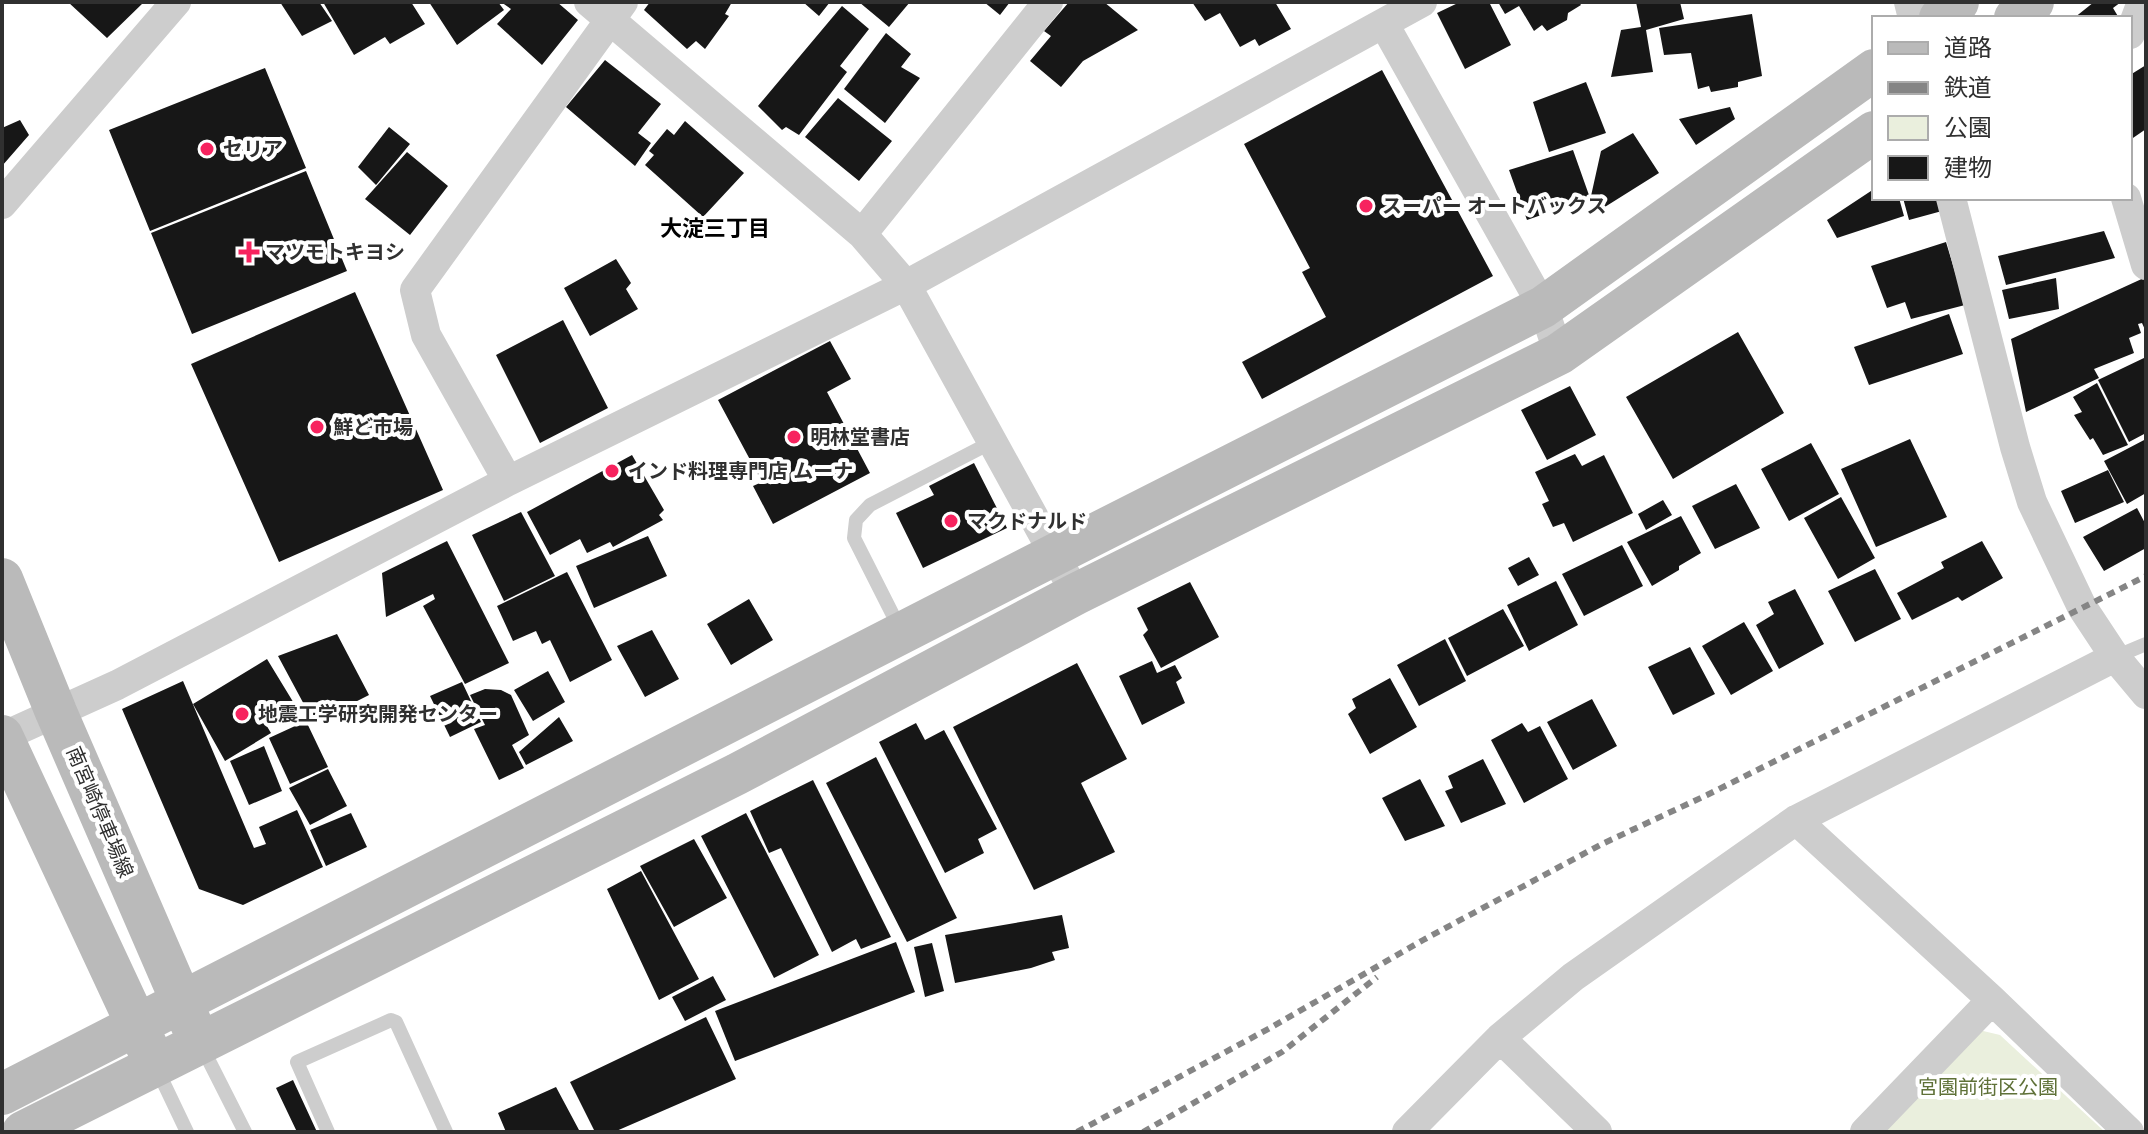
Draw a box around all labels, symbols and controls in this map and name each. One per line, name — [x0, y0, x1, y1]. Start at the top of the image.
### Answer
legend — [1872, 16, 2132, 200]
text: 道路 — [1944, 30, 1992, 63]
text: 鉄道 — [1944, 70, 1992, 103]
text: 公園 — [1944, 110, 1992, 143]
place label: セリア — [223, 135, 283, 162]
marker: セリア — [198, 140, 216, 158]
text: 建物 — [1944, 150, 1992, 183]
place label: スーパー オートバックス — [1382, 192, 1606, 219]
marker: スーパー オートバックス — [1357, 197, 1375, 215]
district label: 大淀三丁目 — [660, 212, 770, 242]
place label: マツモトキヨシ — [265, 238, 405, 265]
marker: マツモトキヨシ — [240, 243, 258, 261]
place label: 鮮ど市場 — [333, 413, 413, 440]
marker: 鮮ど市場 — [308, 418, 326, 436]
place label: 明林堂書店 — [810, 423, 910, 450]
marker: 明林堂書店 — [785, 428, 803, 446]
place label: インド料理専門店 ムーナ — [628, 457, 853, 484]
marker: インド料理専門店 ムーナ — [603, 462, 621, 480]
place label: マクドナルド — [967, 507, 1087, 534]
marker: マクドナルド — [942, 512, 960, 530]
place label: 地震工学研究開発センター — [258, 700, 498, 727]
marker: 地震工学研究開発センター — [233, 705, 251, 723]
street label: 南宮崎停車場線 — [61, 742, 140, 882]
park label: 宮園前街区公園 — [1918, 1073, 2058, 1100]

